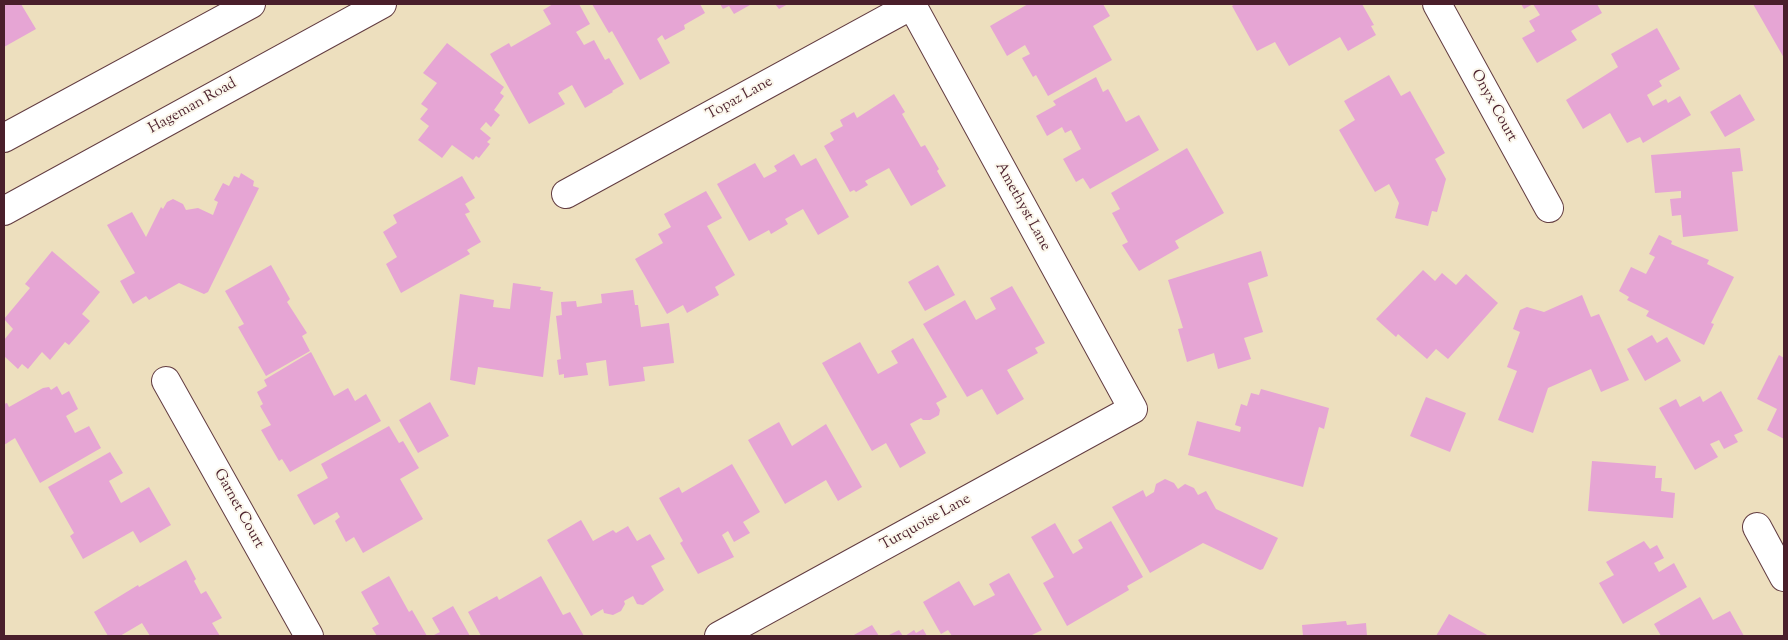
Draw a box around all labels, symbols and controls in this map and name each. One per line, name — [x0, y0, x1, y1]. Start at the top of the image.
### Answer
street label: Onyx Court — [1466, 67, 1520, 145]
street label: Topaz Lane — [704, 73, 776, 125]
street label: Hageman Road — [146, 75, 240, 139]
street label: Amethyst Lane — [990, 160, 1054, 254]
street label: Garnet Court — [209, 466, 267, 552]
street label: Turquoise Lane — [878, 491, 974, 555]

